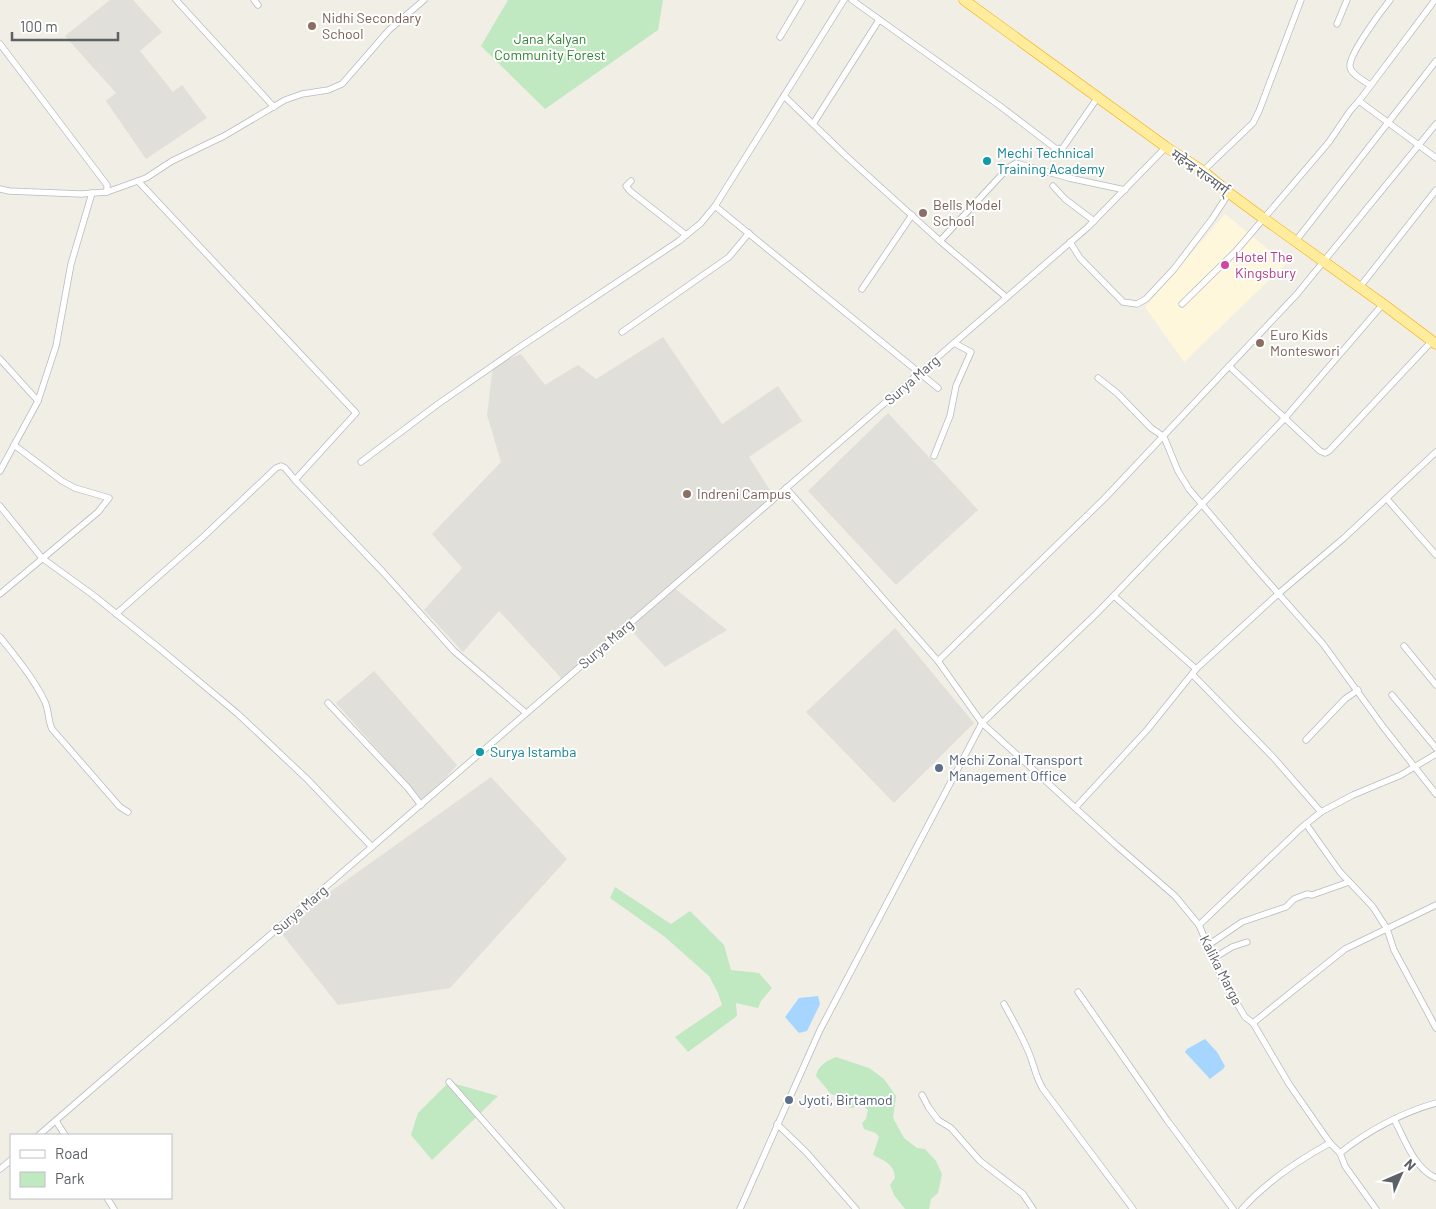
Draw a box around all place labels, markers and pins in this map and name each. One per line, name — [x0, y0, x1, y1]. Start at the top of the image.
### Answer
place label: Nidhi Secondary School — [322, 9, 422, 42]
marker: Nidhi Secondary School — [306, 20, 318, 32]
place label: Mechi Technical Training Academy — [997, 144, 1105, 177]
marker: Mechi Technical Training Academy — [981, 155, 993, 167]
place label: Bells Model School — [933, 196, 1001, 229]
marker: Bells Model School — [917, 207, 929, 219]
place label: Hotel The Kingsbury — [1235, 248, 1296, 281]
marker: Hotel The Kingsbury — [1219, 259, 1231, 271]
place label: Euro Kids Monteswori — [1270, 326, 1340, 359]
marker: Euro Kids Monteswori — [1254, 337, 1266, 349]
place label: Indreni Campus — [697, 485, 791, 502]
marker: Indreni Campus — [681, 488, 693, 500]
place label: Surya Istamba — [490, 743, 576, 760]
marker: Surya Istamba — [474, 746, 486, 758]
place label: Mechi Zonal Transport Management Office — [949, 751, 1083, 784]
marker: Mechi Zonal Transport Management Office — [933, 762, 945, 774]
place label: Jyoti, Birtamod — [799, 1091, 893, 1108]
marker: Jyoti, Birtamod — [783, 1094, 795, 1106]

